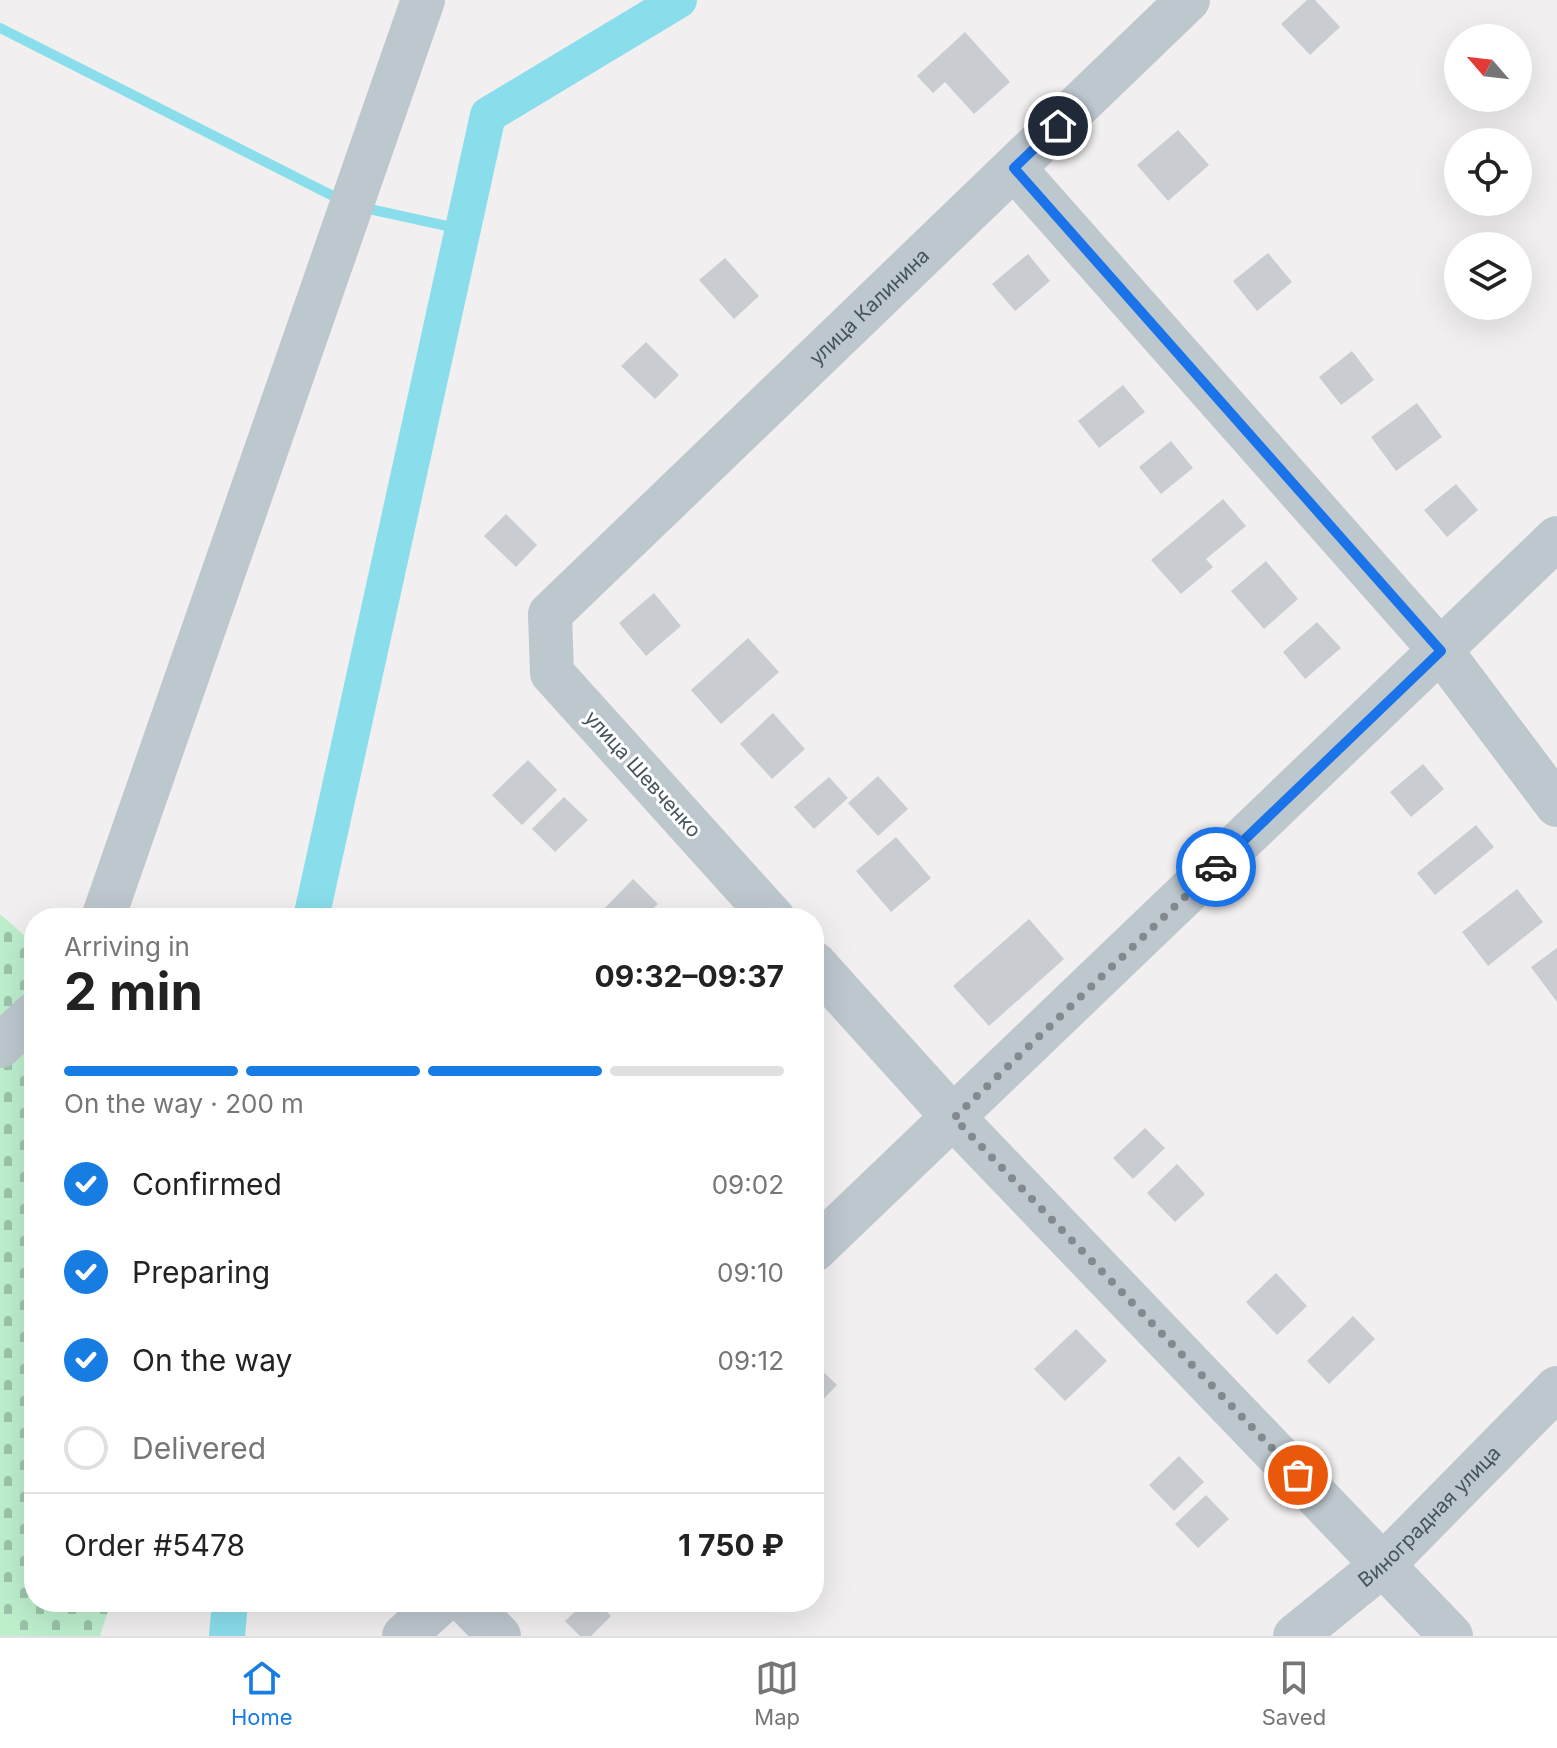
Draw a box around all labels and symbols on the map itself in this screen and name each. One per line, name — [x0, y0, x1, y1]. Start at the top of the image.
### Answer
north arrow — [1444, 24, 1532, 112]
pin — [1024, 92, 1092, 160]
street label: улица Калинина — [804, 244, 934, 370]
street label: улица Шевченко — [580, 706, 706, 842]
courier — [1176, 827, 1256, 907]
pin — [1264, 1441, 1332, 1509]
street label: Виноградная улица — [1353, 1441, 1505, 1592]

